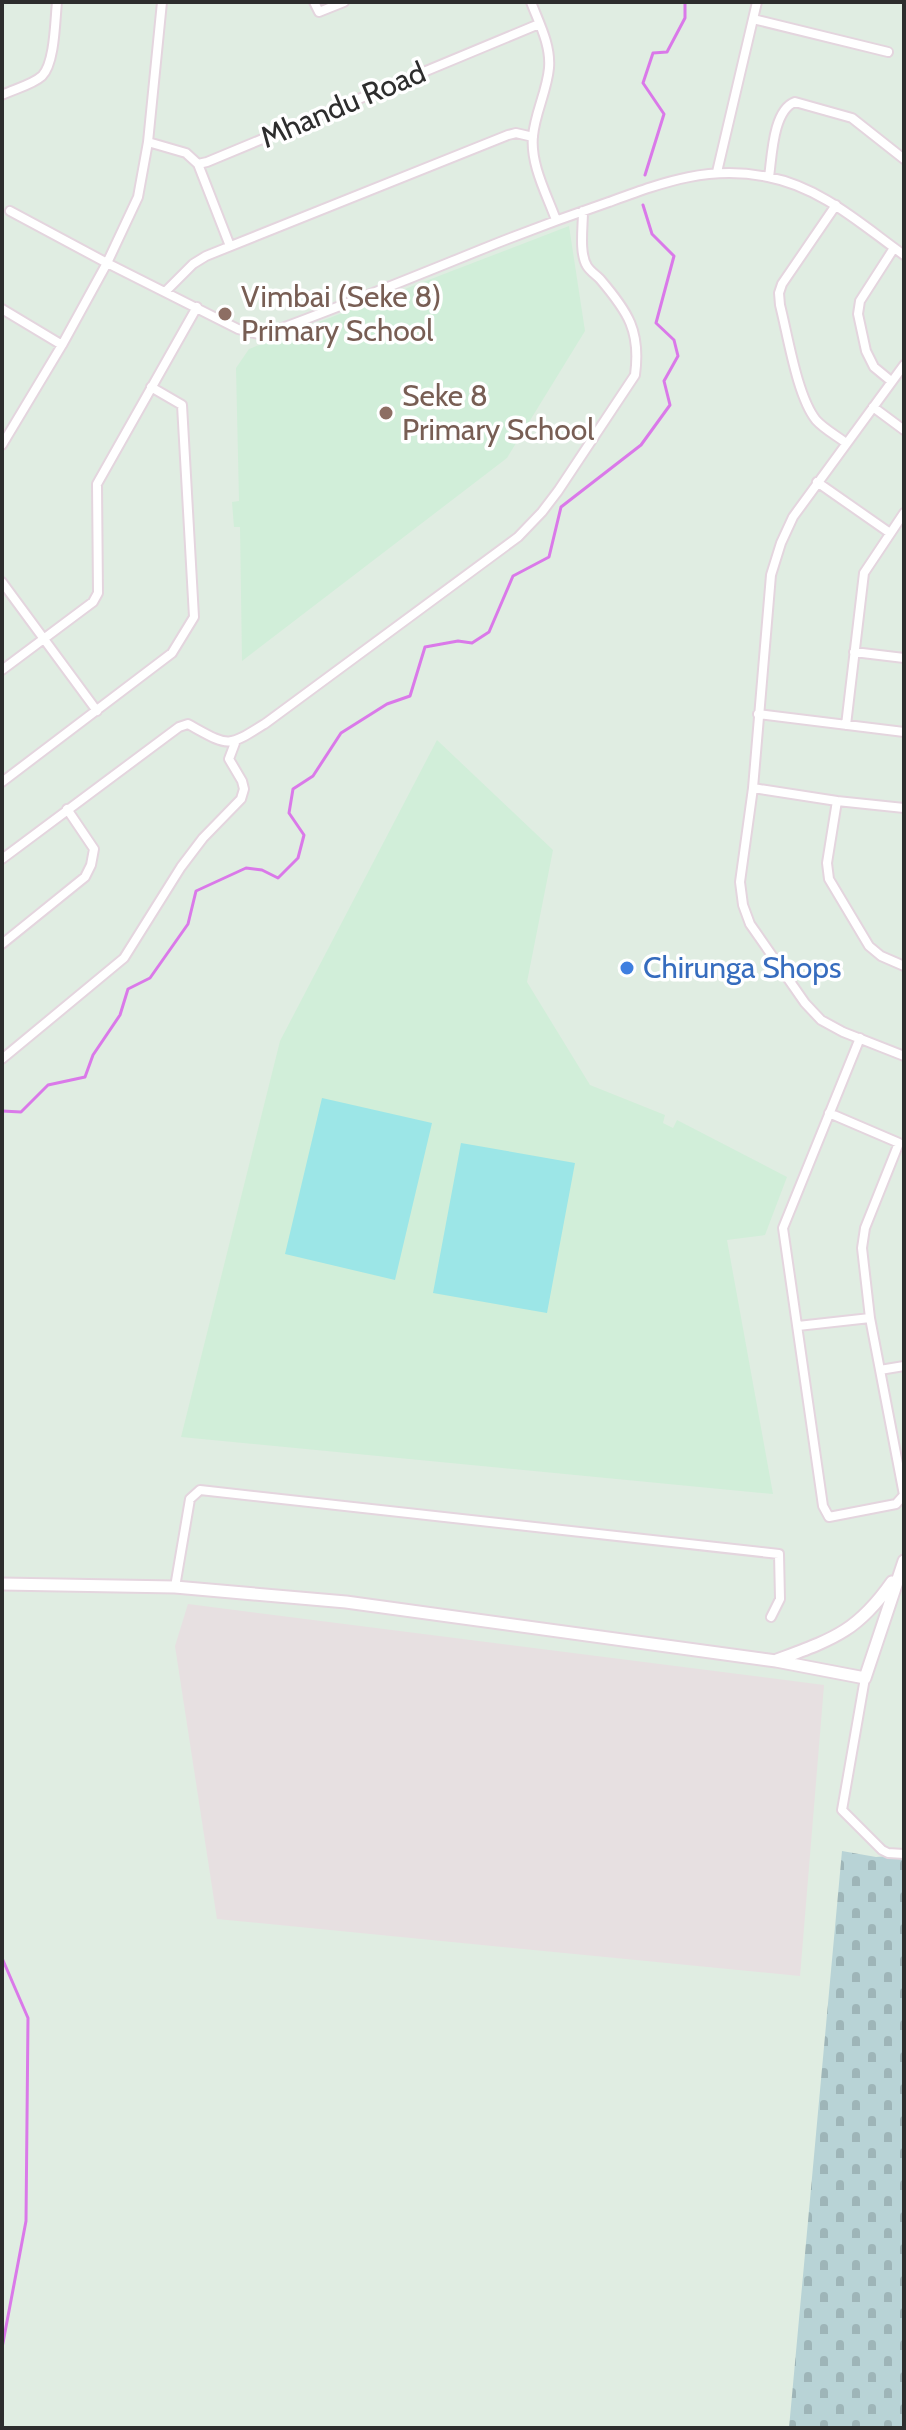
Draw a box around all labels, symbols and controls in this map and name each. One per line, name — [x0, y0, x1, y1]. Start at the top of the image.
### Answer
street label: Mhandu Road — [255, 53, 431, 156]
place label: Vimbai (Seke 8) Primary School — [241, 278, 441, 349]
marker: Vimbai (Seke 8) Primary School — [216, 305, 234, 323]
place label: Seke 8 Primary School — [402, 377, 594, 448]
marker: Seke 8 Primary School — [377, 404, 395, 422]
place label: Chirunga Shops — [643, 949, 841, 986]
marker: Chirunga Shops — [618, 959, 636, 977]

